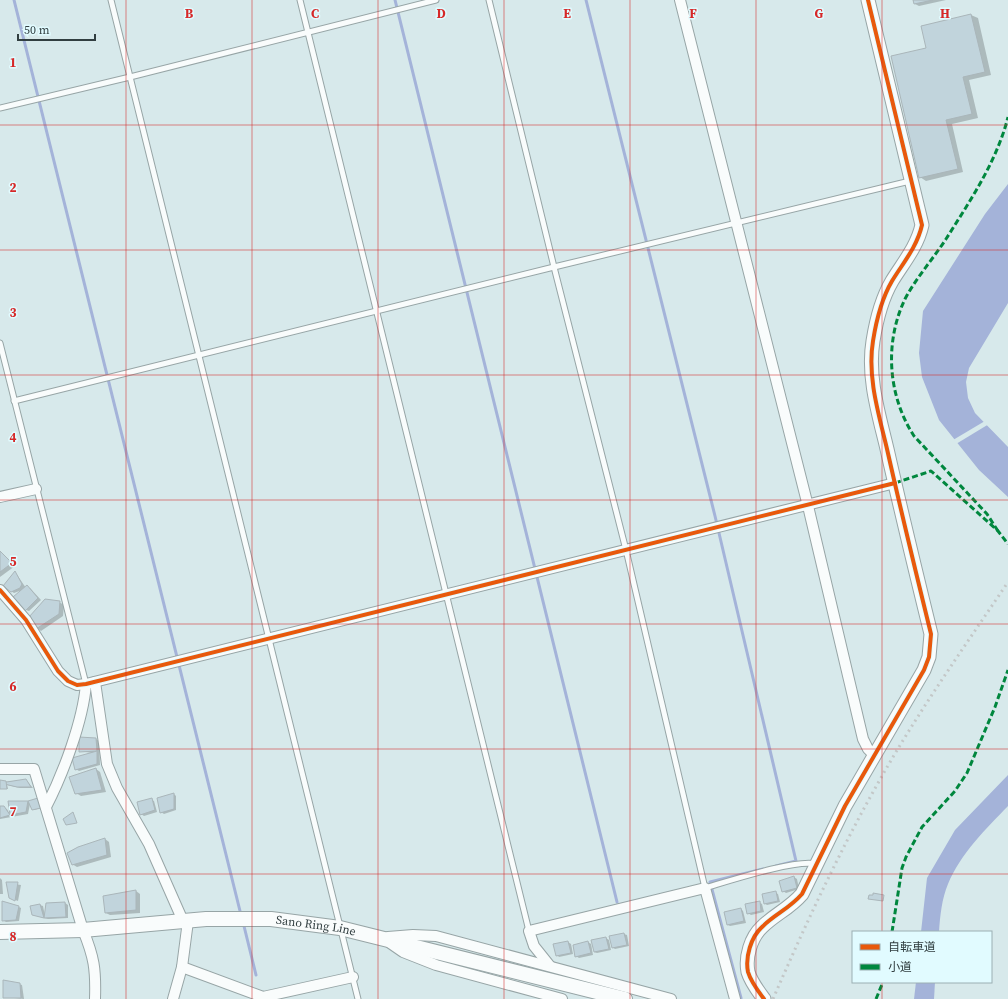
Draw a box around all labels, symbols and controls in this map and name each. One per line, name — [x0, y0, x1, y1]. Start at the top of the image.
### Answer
text: B — [185, 5, 194, 22]
text: C — [311, 5, 319, 22]
text: D — [436, 5, 446, 22]
text: E — [563, 5, 571, 22]
text: F — [689, 5, 697, 22]
text: G — [815, 5, 824, 22]
text: H — [940, 5, 950, 22]
scale bar — [18, 16, 95, 42]
text: 50 m — [24, 22, 50, 38]
text: 1 — [9, 54, 17, 71]
text: 2 — [9, 179, 17, 196]
text: 3 — [9, 304, 17, 321]
text: 4 — [9, 429, 17, 446]
text: 5 — [9, 553, 17, 570]
text: 6 — [9, 678, 17, 695]
text: 7 — [9, 803, 17, 820]
street label: Sano Ring Line — [275, 912, 358, 940]
text: 8 — [9, 928, 17, 945]
legend — [852, 931, 992, 983]
text: 自転車道 — [888, 939, 936, 955]
text: 小道 — [888, 959, 912, 975]

